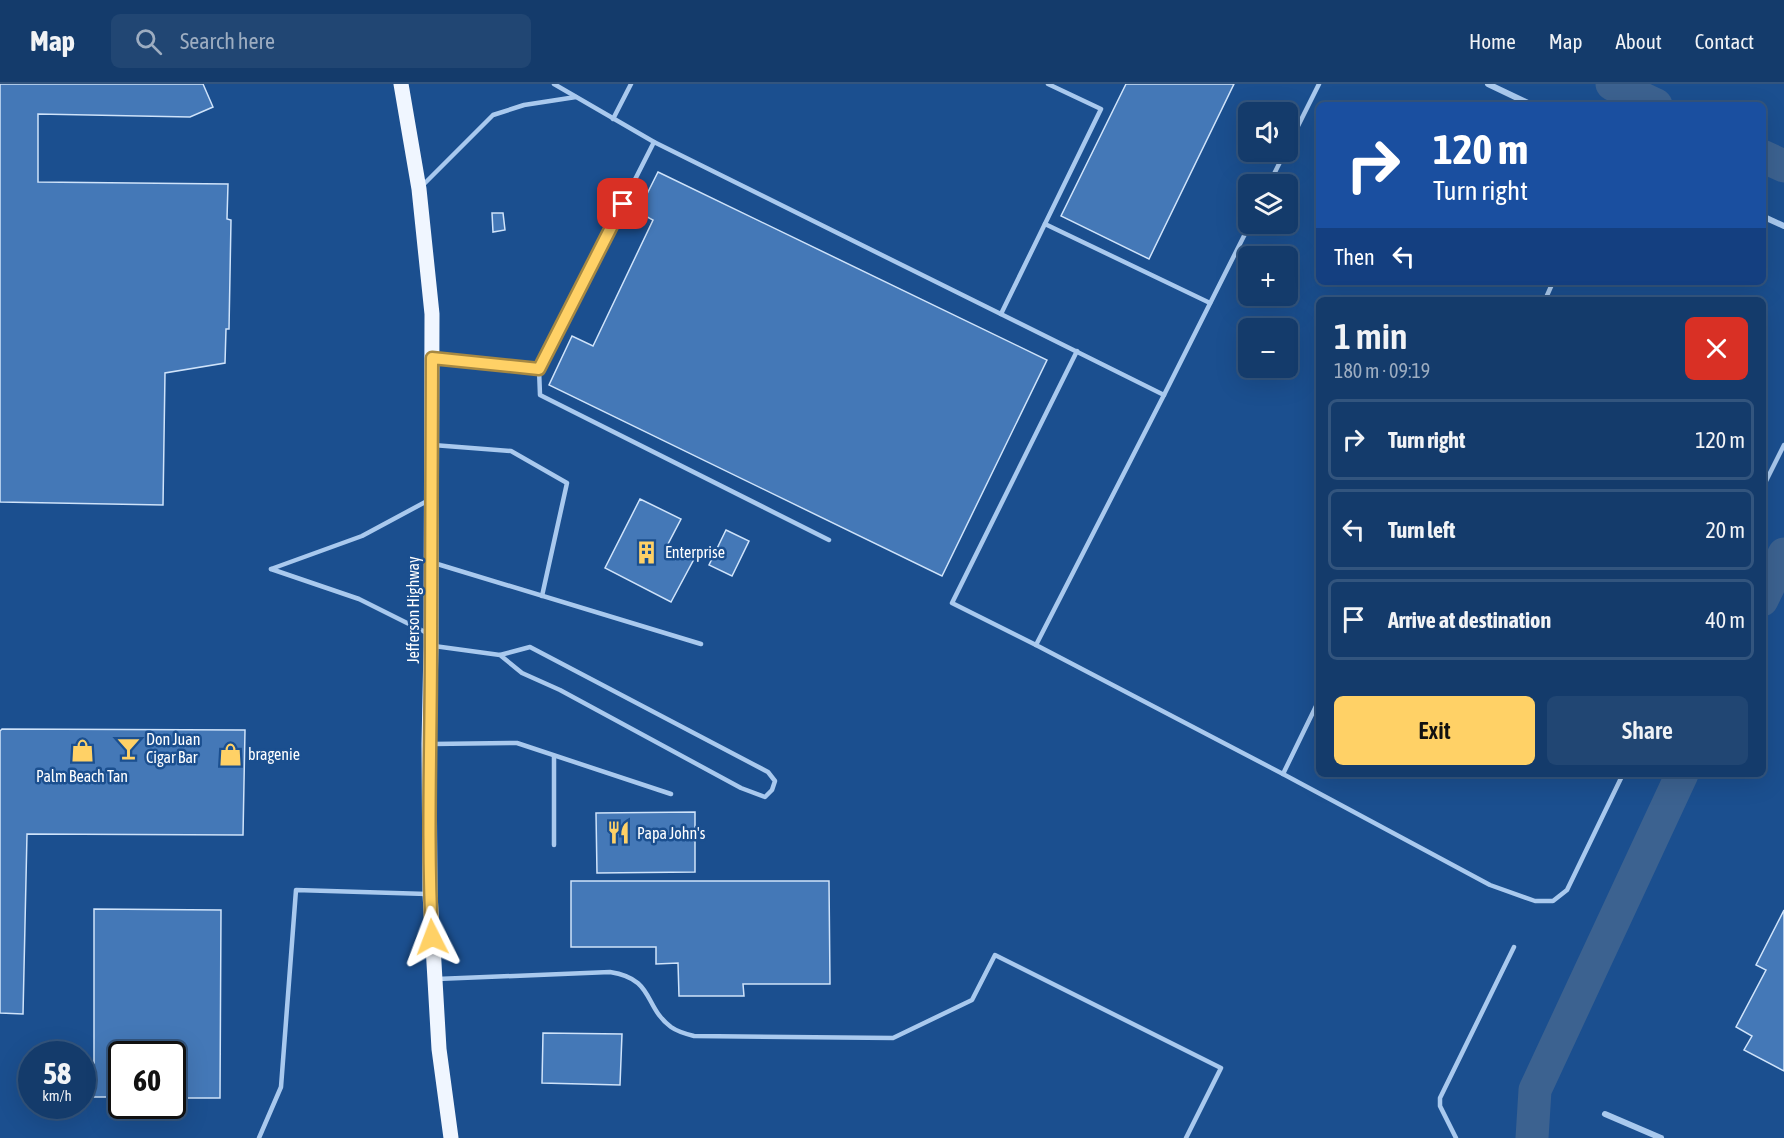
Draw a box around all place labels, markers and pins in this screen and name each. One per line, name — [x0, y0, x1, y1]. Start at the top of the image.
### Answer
pin — [597, 178, 648, 229]
building icon: Enterprise — [634, 539, 660, 565]
place label: Enterprise — [665, 543, 725, 562]
place label: Don Juan Cigar Bar — [146, 730, 200, 767]
bar icon: Don Juan Cigar Bar — [115, 735, 141, 761]
shop icon: Palm Beach Tan — [69, 738, 95, 764]
shop icon: bragenie — [217, 741, 243, 767]
place label: bragenie — [248, 745, 300, 764]
place label: Palm Beach Tan — [36, 767, 128, 785]
restaurant icon: Papa John's — [606, 820, 632, 846]
place label: Papa John's — [637, 824, 706, 843]

